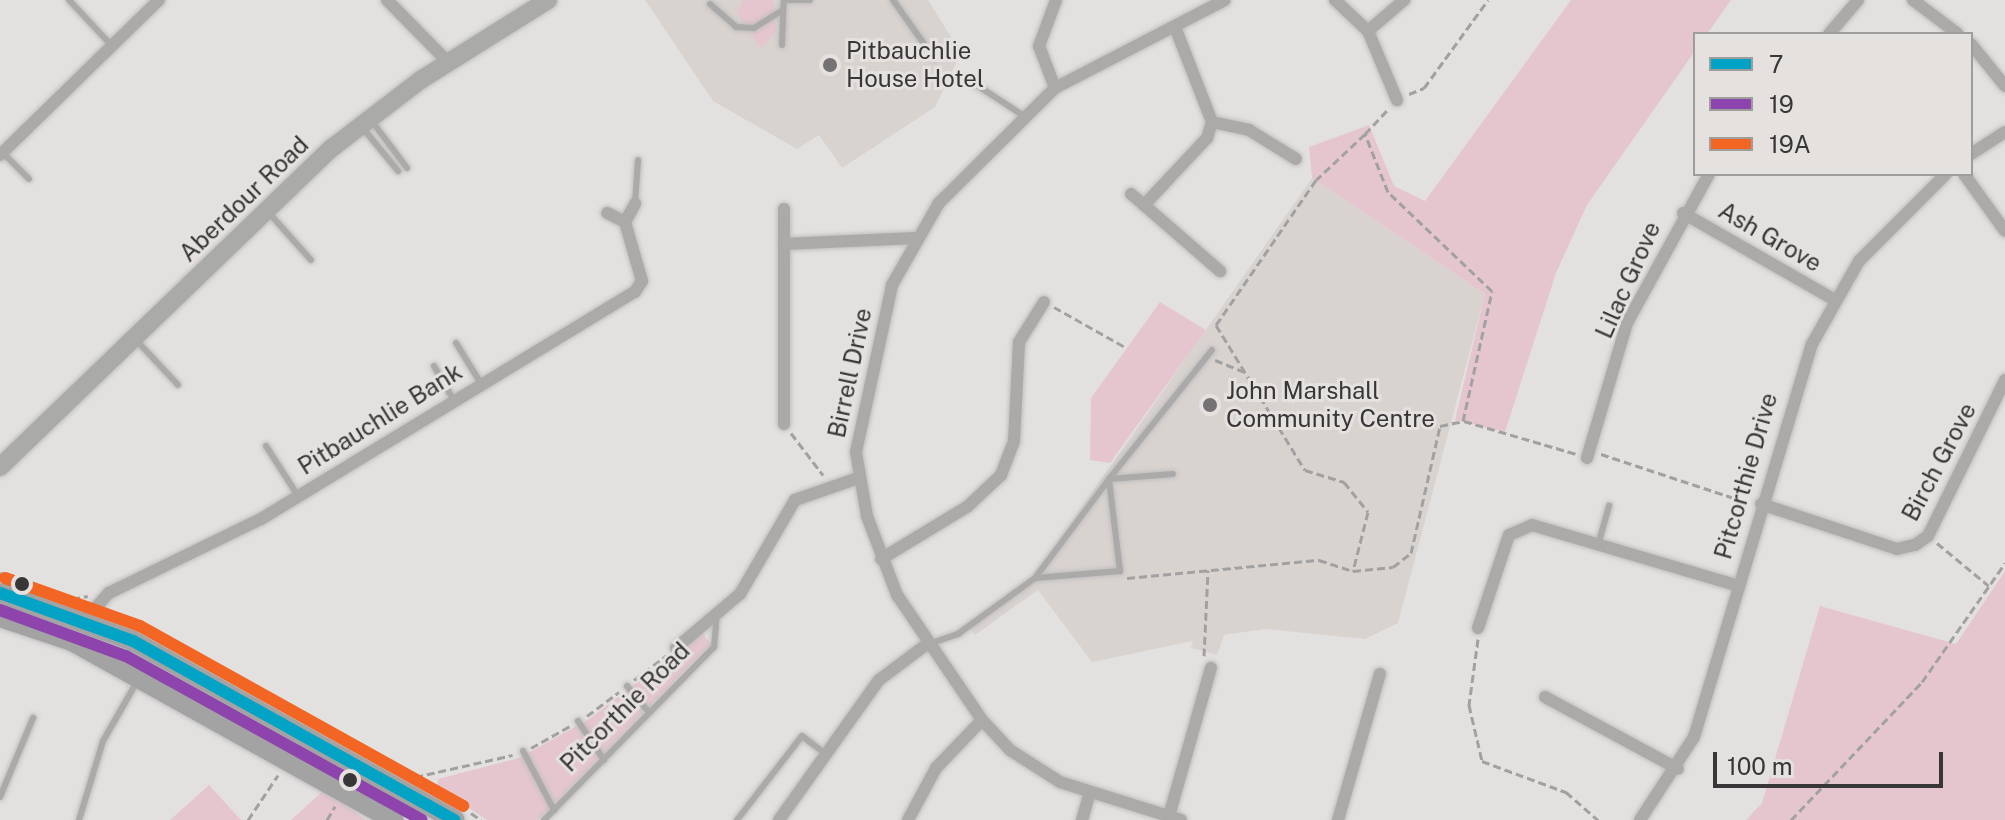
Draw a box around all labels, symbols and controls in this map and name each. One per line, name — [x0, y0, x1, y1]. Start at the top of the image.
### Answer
legend — [1693, 32, 1973, 176]
place label: Pitbauchlie House Hotel — [846, 37, 984, 93]
text: 7 — [1769, 50, 1783, 78]
marker: Pitbauchlie House Hotel — [821, 56, 839, 74]
text: 19 — [1769, 90, 1794, 118]
street label: Aberdour Road — [174, 130, 314, 268]
text: 19A — [1769, 130, 1811, 158]
street label: Ash Grove — [1713, 196, 1827, 278]
street label: Lilac Grove — [1589, 217, 1667, 343]
street label: Birrell Drive — [822, 306, 878, 440]
street label: Pitbauchlie Bank — [293, 357, 467, 481]
place label: John Marshall Community Centre — [1226, 377, 1435, 433]
street label: Pitcorthie Drive — [1708, 389, 1784, 563]
marker: John Marshall Community Centre — [1201, 396, 1219, 414]
street label: Birch Grove — [1896, 398, 1982, 526]
unlabelled marker — [14, 576, 30, 592]
street label: Pitcorthie Road — [554, 636, 696, 778]
scale bar — [1717, 736, 1947, 786]
text: 100 m — [1727, 752, 1793, 780]
unlabelled marker — [342, 772, 358, 788]

